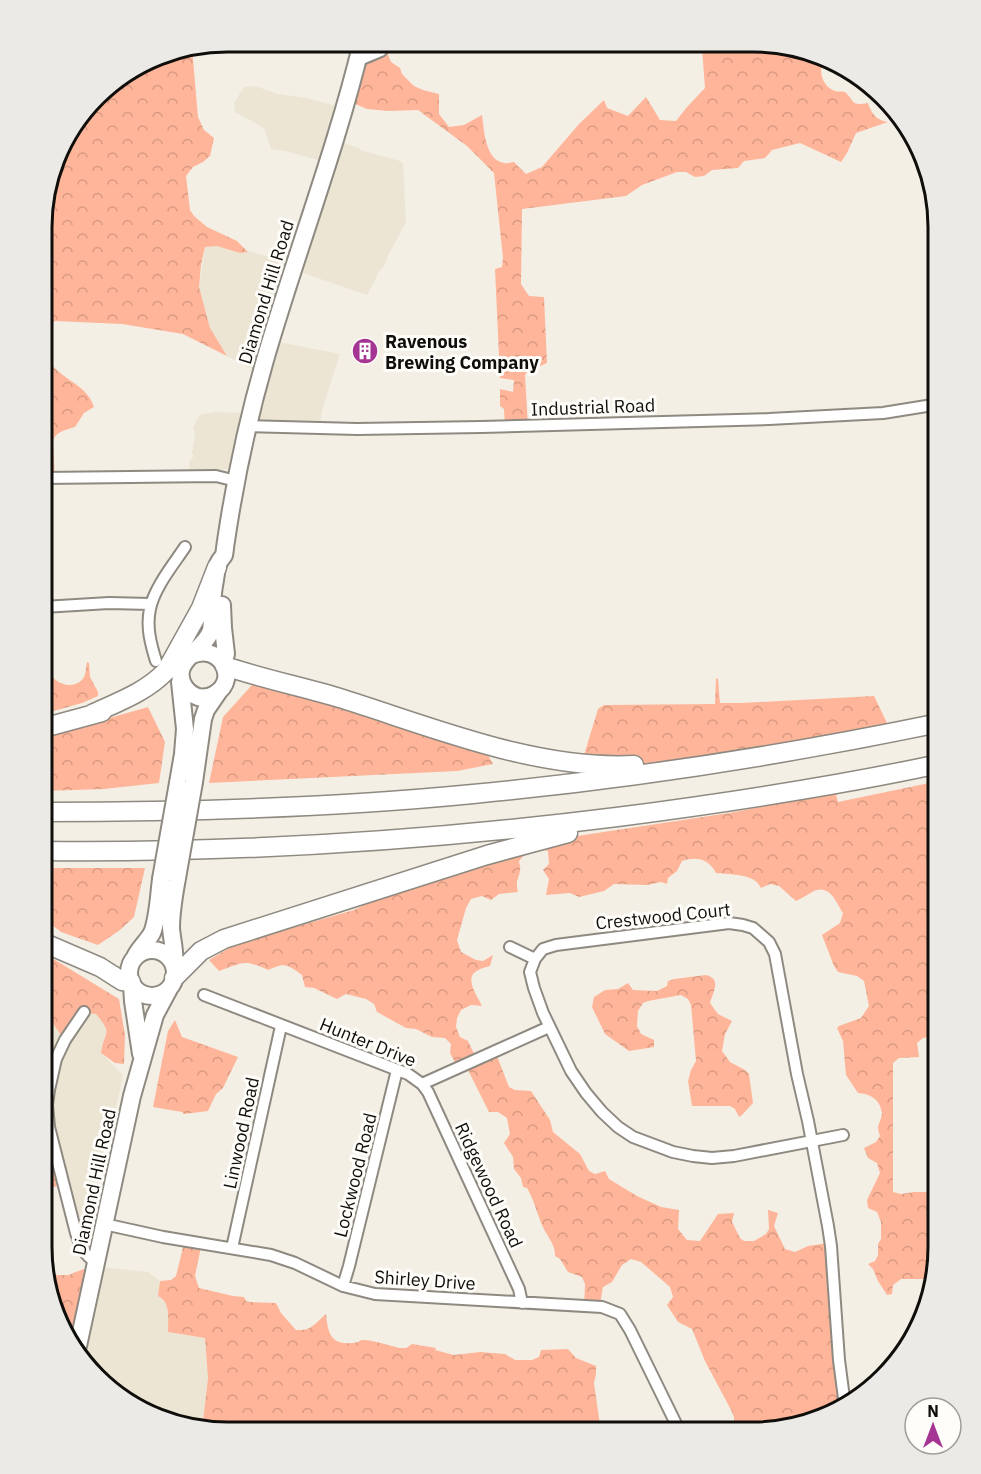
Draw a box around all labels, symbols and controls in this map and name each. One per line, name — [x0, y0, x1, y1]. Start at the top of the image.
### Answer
street label: Diamond Hill Road — [233, 217, 299, 367]
place label: Ravenous Brewing Company — [385, 330, 539, 374]
building icon: Ravenous Brewing Company — [350, 336, 380, 366]
street label: Industrial Road — [530, 393, 656, 421]
street label: Crestwood Court — [594, 897, 732, 935]
street label: Hunter Drive — [316, 1012, 420, 1072]
street label: Linwood Road — [218, 1075, 264, 1191]
street label: Diamond Hill Road — [67, 1107, 121, 1257]
street label: Lockwood Road — [328, 1110, 382, 1240]
street label: Ridgewood Road — [450, 1119, 528, 1251]
street label: Shirley Drive — [374, 1265, 477, 1295]
north arrow — [903, 1396, 963, 1456]
text: N — [927, 1401, 939, 1421]

